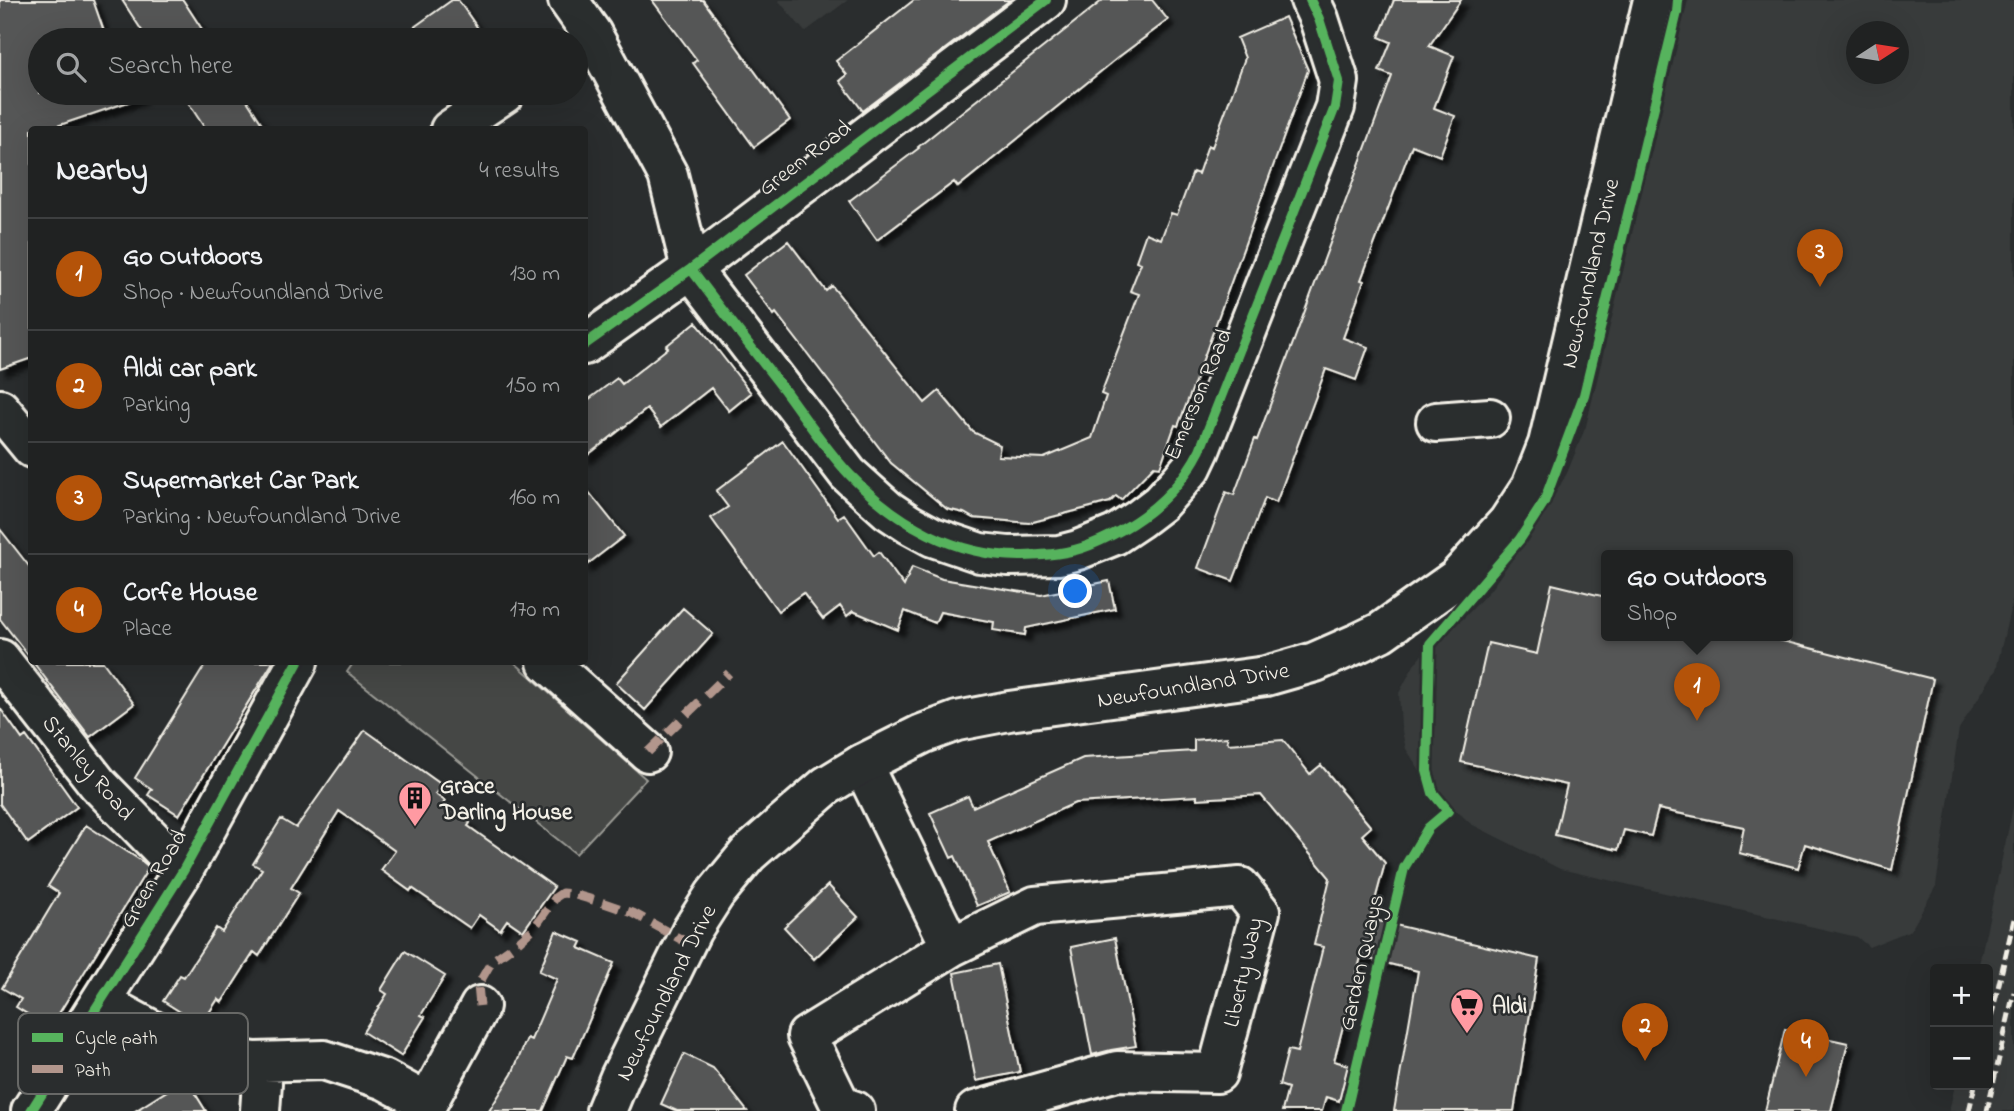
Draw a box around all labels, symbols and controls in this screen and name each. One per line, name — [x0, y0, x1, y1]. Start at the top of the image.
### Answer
north arrow — [1846, 21, 1909, 84]
search box — [28, 28, 588, 105]
icon: search — [52, 48, 90, 86]
text: Search here — [108, 48, 233, 86]
street label: Green Road — [752, 113, 859, 205]
text: Nearby — [56, 150, 148, 194]
text: 4 results — [479, 155, 560, 188]
street label: Newfoundland Drive — [1554, 175, 1629, 372]
pin: 3 — [1797, 229, 1843, 287]
text: Go Outdoors — [123, 239, 263, 277]
text: 1 — [75, 258, 83, 291]
text: 130 m — [510, 258, 560, 291]
text: Shop · Newfoundland Drive — [123, 277, 383, 310]
street label: Emerson Road — [1157, 324, 1242, 466]
text: Aldi car park — [123, 351, 257, 389]
text: 2 — [73, 370, 85, 403]
text: 150 m — [506, 370, 560, 403]
text: Parking — [123, 389, 190, 422]
text: Supermarket Car Park — [123, 463, 359, 501]
text: 3 — [74, 482, 84, 515]
text: 160 m — [509, 482, 560, 515]
text: Parking · Newfoundland Drive — [123, 501, 401, 534]
popup — [1601, 550, 1793, 641]
text: Go Outdoors — [1627, 560, 1767, 598]
your location — [1058, 574, 1092, 608]
text: Corfe House — [123, 575, 257, 613]
text: 4 — [74, 594, 84, 627]
text: 170 m — [510, 594, 560, 627]
text: Shop — [1627, 598, 1677, 631]
text: Place — [123, 613, 172, 646]
street label: Newfoundland Drive — [1095, 655, 1292, 718]
pin: 1 — [1674, 663, 1720, 721]
street label: Stanley Road — [31, 709, 141, 830]
place label: Grace Darling House — [439, 771, 573, 832]
building icon: Grace Darling House — [396, 779, 434, 828]
street label: Green Road — [112, 824, 196, 935]
street label: Garden Quays — [1331, 891, 1396, 1034]
street label: Newfoundland Drive — [609, 899, 726, 1087]
street label: Liberty Way — [1216, 915, 1275, 1031]
map controls — [1930, 964, 1993, 1090]
button: + — [1930, 964, 1993, 1027]
supermarket icon: Aldi — [1448, 986, 1486, 1035]
place label: Aldi — [1492, 991, 1527, 1024]
pin: 2 — [1622, 1003, 1668, 1061]
legend — [18, 1013, 248, 1094]
pin: 4 — [1783, 1019, 1829, 1077]
text: Cycle path — [75, 1026, 157, 1054]
button: − — [1930, 1027, 1993, 1090]
text: Path — [75, 1058, 111, 1085]

